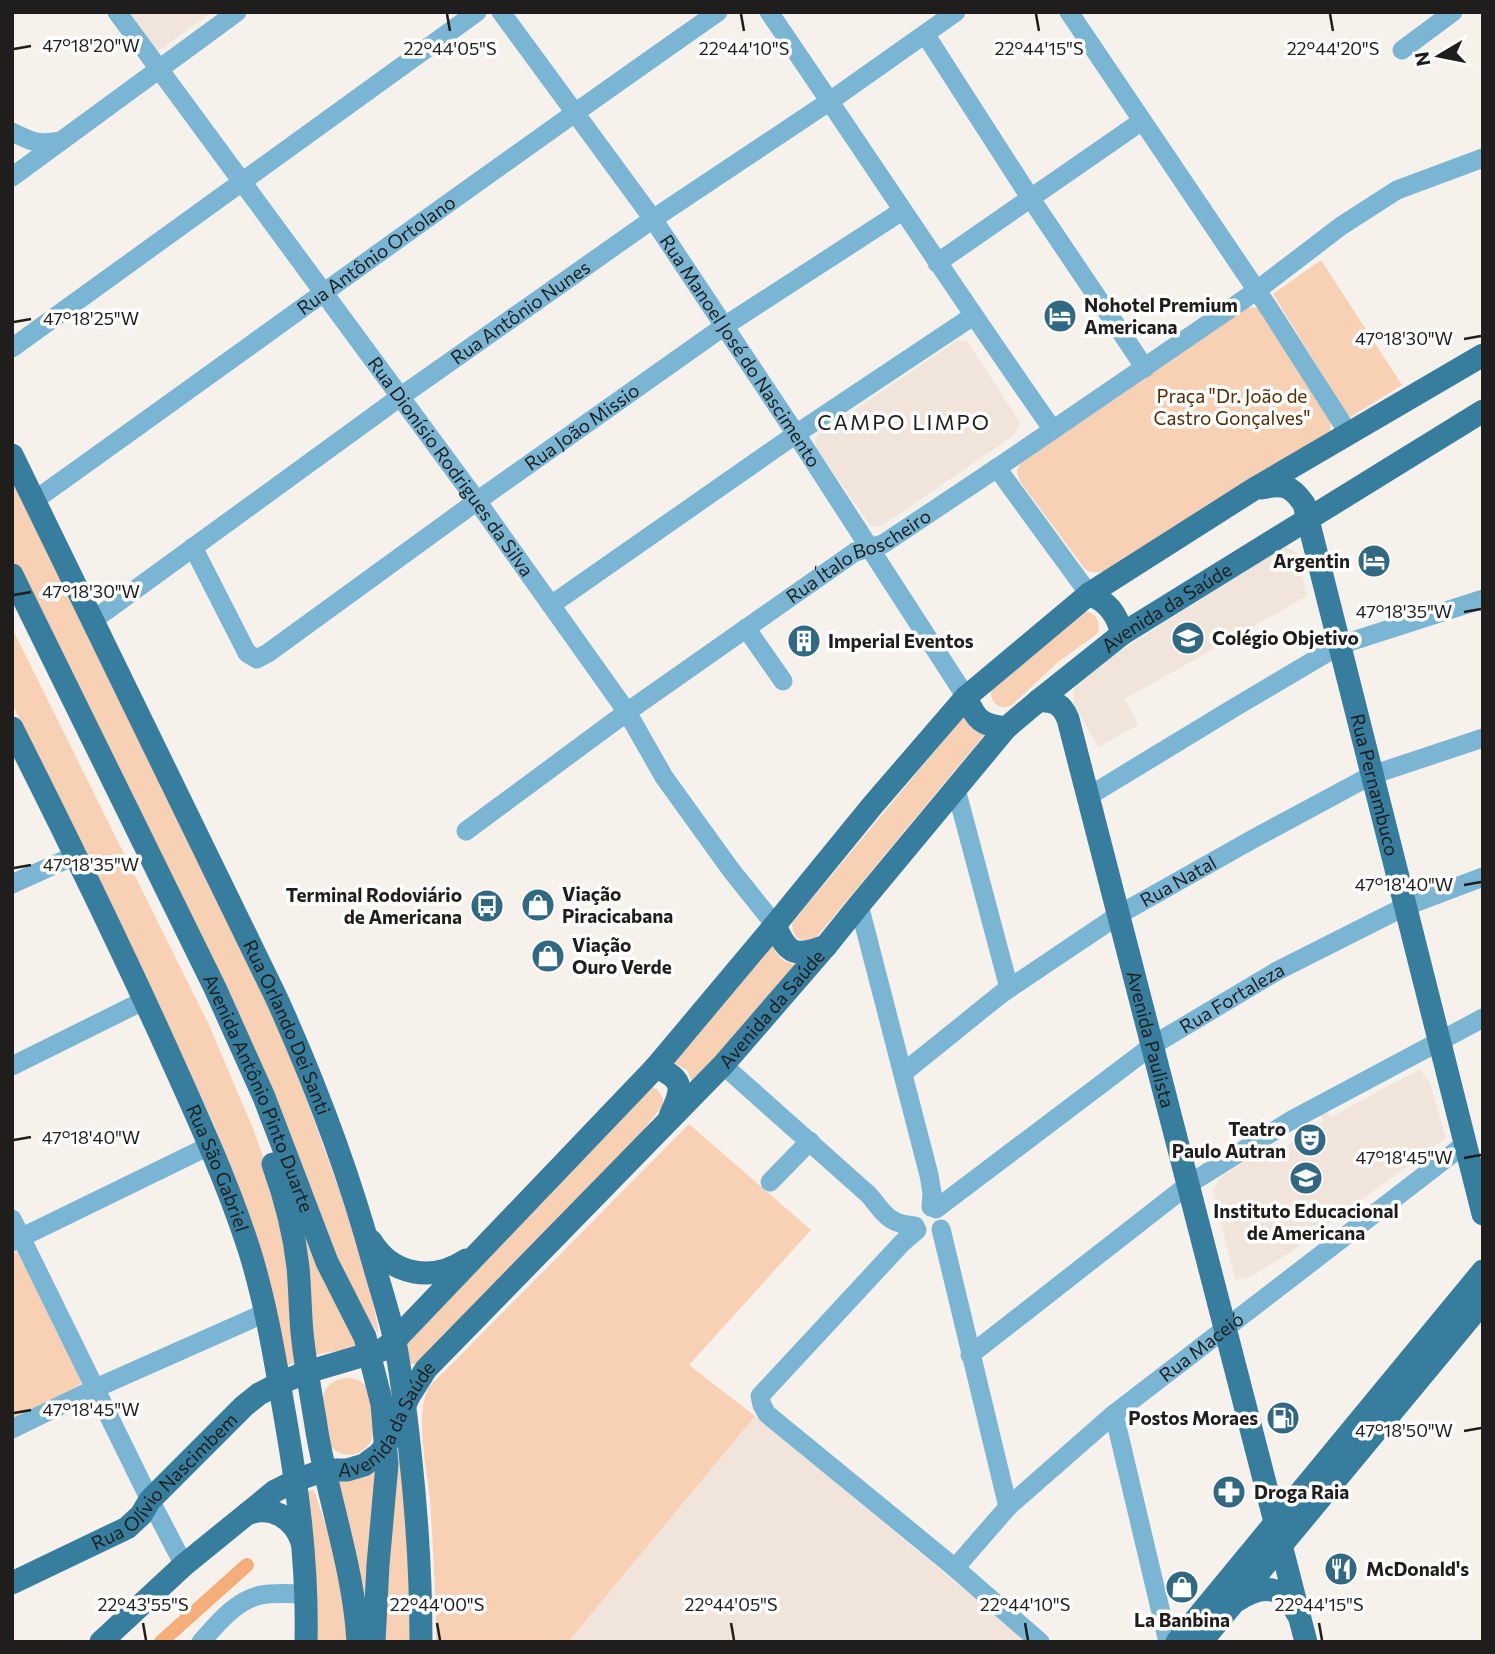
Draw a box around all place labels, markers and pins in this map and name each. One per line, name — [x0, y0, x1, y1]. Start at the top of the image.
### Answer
place label: Nohotel Premium Americana — [1084, 293, 1238, 338]
hotel icon: Nohotel Premium Americana — [1041, 297, 1079, 335]
hotel icon: Argentin — [1355, 542, 1393, 580]
place label: Argentin — [1273, 549, 1350, 572]
school or university icon: Colégio Objetivo — [1169, 619, 1207, 657]
building icon: Imperial Eventos — [785, 622, 823, 660]
place label: Colégio Objetivo — [1212, 626, 1359, 649]
place label: Imperial Eventos — [828, 629, 974, 652]
place label: Viação Piracicabana — [562, 882, 673, 927]
place label: Terminal Rodoviário de Americana — [286, 883, 462, 928]
shop icon: Viação Piracicabana — [519, 886, 557, 924]
bus stop icon: Terminal Rodoviário de Americana — [468, 887, 506, 925]
place label: Viação Ouro Verde — [572, 933, 672, 978]
shop icon: Viação Ouro Verde — [529, 937, 567, 975]
place label: Teatro Paulo Autran — [1172, 1117, 1286, 1162]
theatre icon: Teatro Paulo Autran — [1291, 1121, 1329, 1159]
school or university icon: Instituto Educacional de Americana — [1287, 1159, 1325, 1197]
place label: Instituto Educacional de Americana — [1213, 1199, 1399, 1244]
fuel station icon: Postos Moraes — [1264, 1399, 1302, 1437]
place label: Postos Moraes — [1128, 1406, 1258, 1429]
pharmacy icon: Droga Raia — [1210, 1473, 1248, 1511]
place label: Droga Raia — [1254, 1480, 1349, 1503]
restaurant icon: McDonald's — [1322, 1550, 1360, 1588]
place label: McDonald's — [1366, 1557, 1469, 1580]
shop icon: La Banbina — [1163, 1568, 1201, 1606]
place label: La Banbina — [1134, 1608, 1230, 1631]

